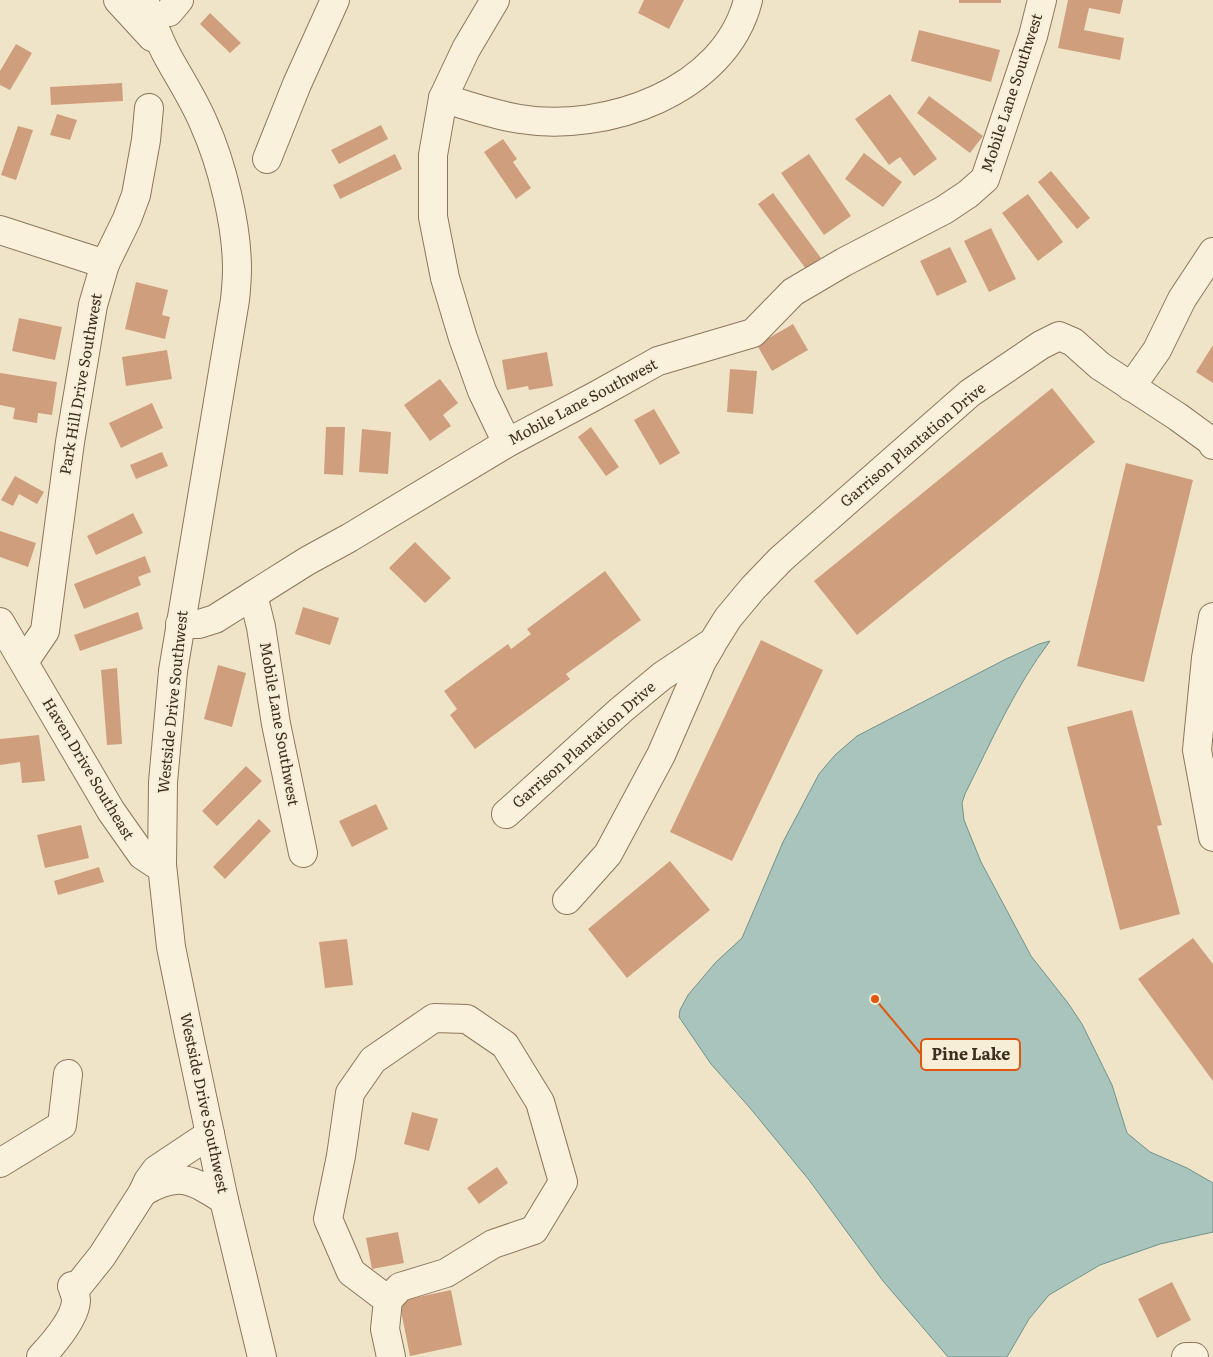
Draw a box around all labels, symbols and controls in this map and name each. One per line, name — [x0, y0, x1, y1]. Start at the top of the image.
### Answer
street label: Mobile Lane Southwest — [974, 10, 1047, 175]
street label: Park Hill Drive Southwest — [52, 291, 107, 476]
street label: Mobile Lane Southwest — [504, 352, 661, 450]
street label: Garrison Plantation Drive — [834, 376, 990, 512]
street label: Westside Drive Southwest — [150, 609, 193, 795]
street label: Mobile Lane Southwest — [255, 640, 306, 808]
street label: Garrison Plantation Drive — [506, 675, 660, 813]
street label: Haven Drive Southeast — [38, 693, 141, 844]
street label: Westside Drive Southwest — [175, 1010, 236, 1195]
callout: Pine Lake — [921, 1039, 1020, 1070]
text: Pine Lake — [932, 1041, 1010, 1065]

